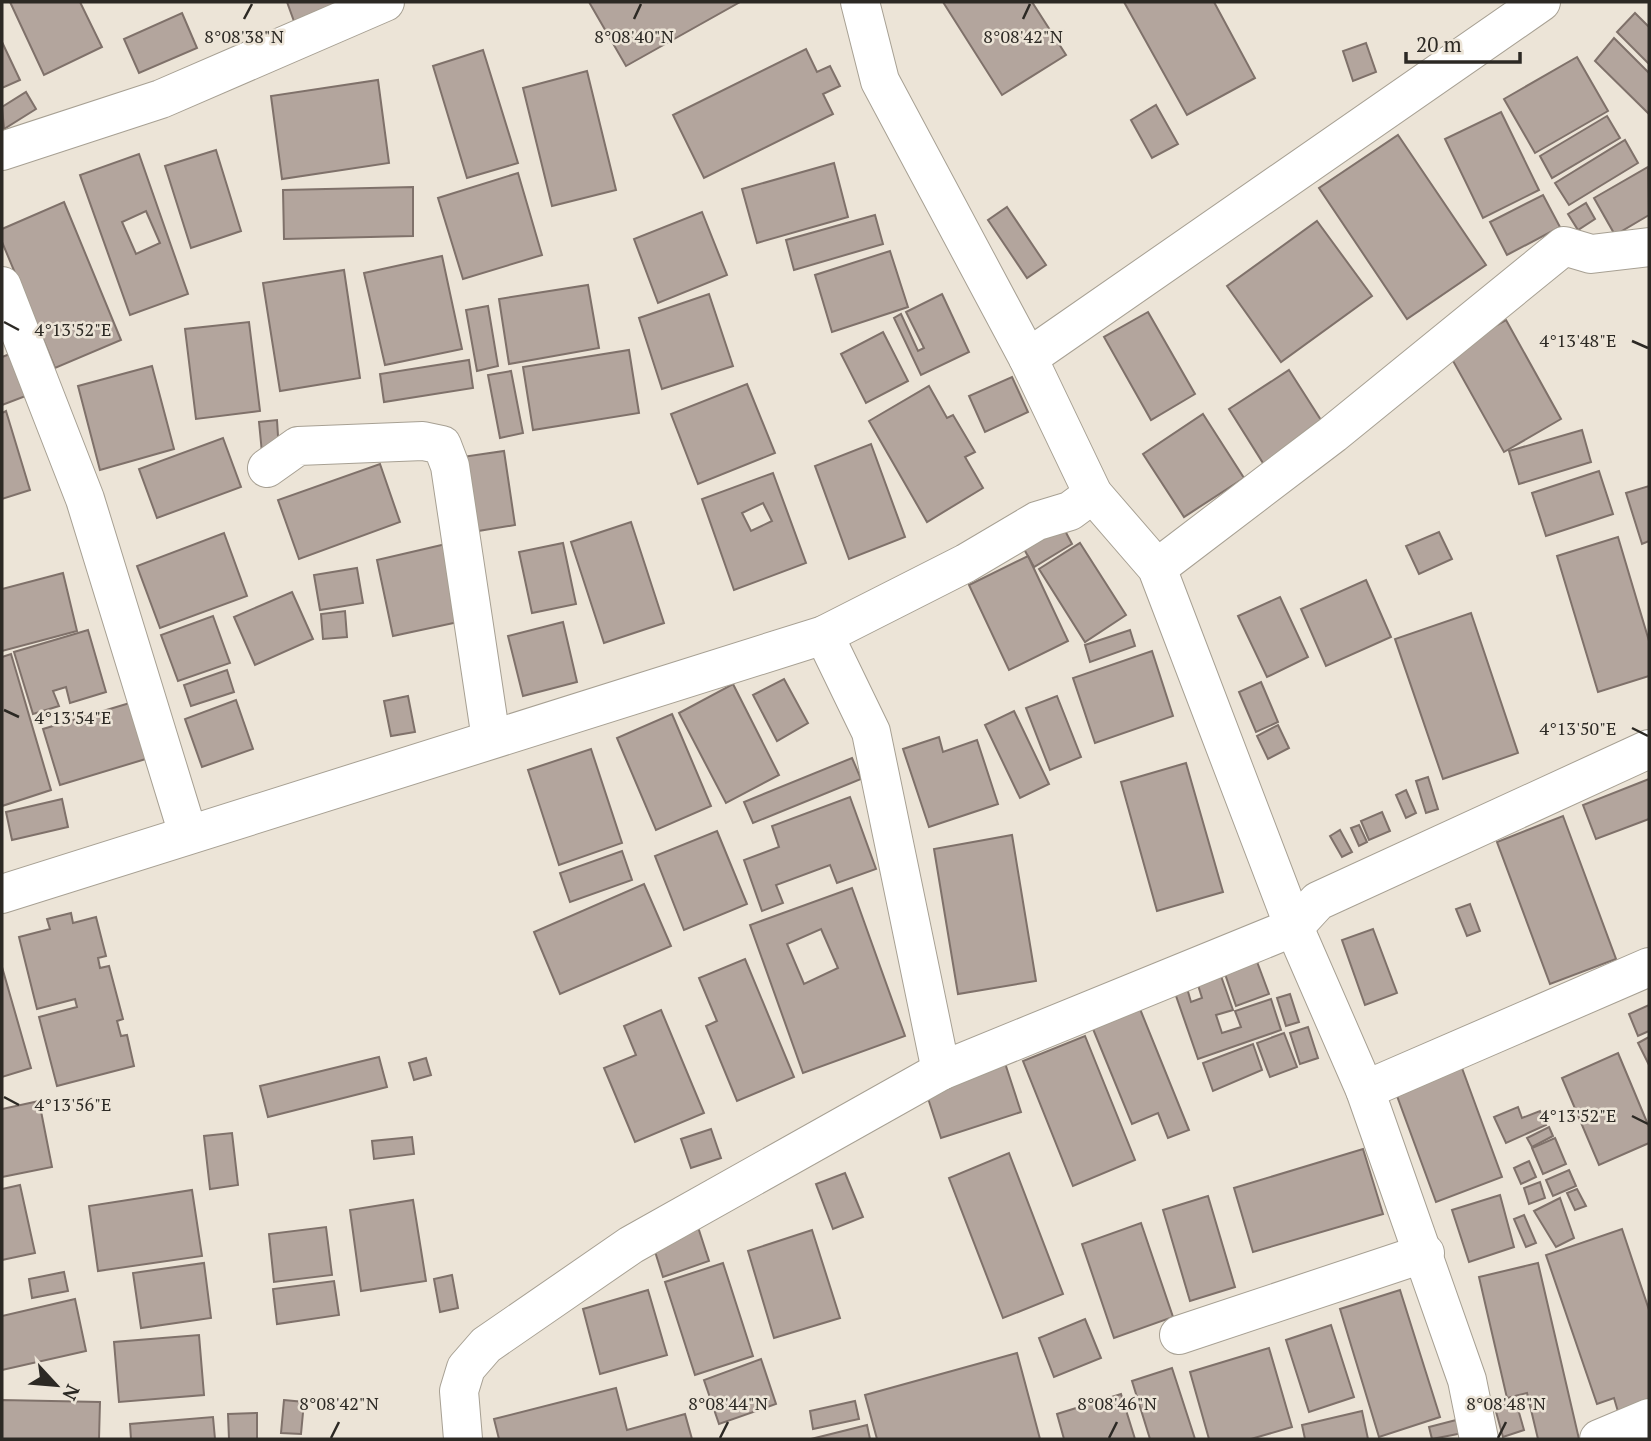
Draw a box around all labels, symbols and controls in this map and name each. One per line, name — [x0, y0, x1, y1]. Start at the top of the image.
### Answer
scale bar — [1406, 21, 1520, 65]
text: 8°08'38"N — [204, 24, 284, 48]
text: 8°08'40"N — [594, 24, 674, 48]
text: 8°08'42"N — [983, 24, 1063, 48]
text: 20 m — [1416, 30, 1462, 58]
text: 4°13'52"E — [35, 317, 111, 341]
text: 4°13'48"E — [1540, 328, 1616, 352]
text: 4°13'54"E — [35, 705, 111, 729]
text: 4°13'50"E — [1540, 716, 1616, 740]
text: 4°13'56"E — [35, 1092, 111, 1116]
text: 4°13'52"E — [1540, 1103, 1616, 1127]
north arrow — [21, 1350, 91, 1420]
text: N — [57, 1381, 86, 1405]
text: 8°08'42"N — [299, 1391, 379, 1415]
text: 8°08'44"N — [688, 1391, 768, 1415]
text: 8°08'46"N — [1077, 1391, 1157, 1415]
text: 8°08'48"N — [1466, 1391, 1546, 1415]

